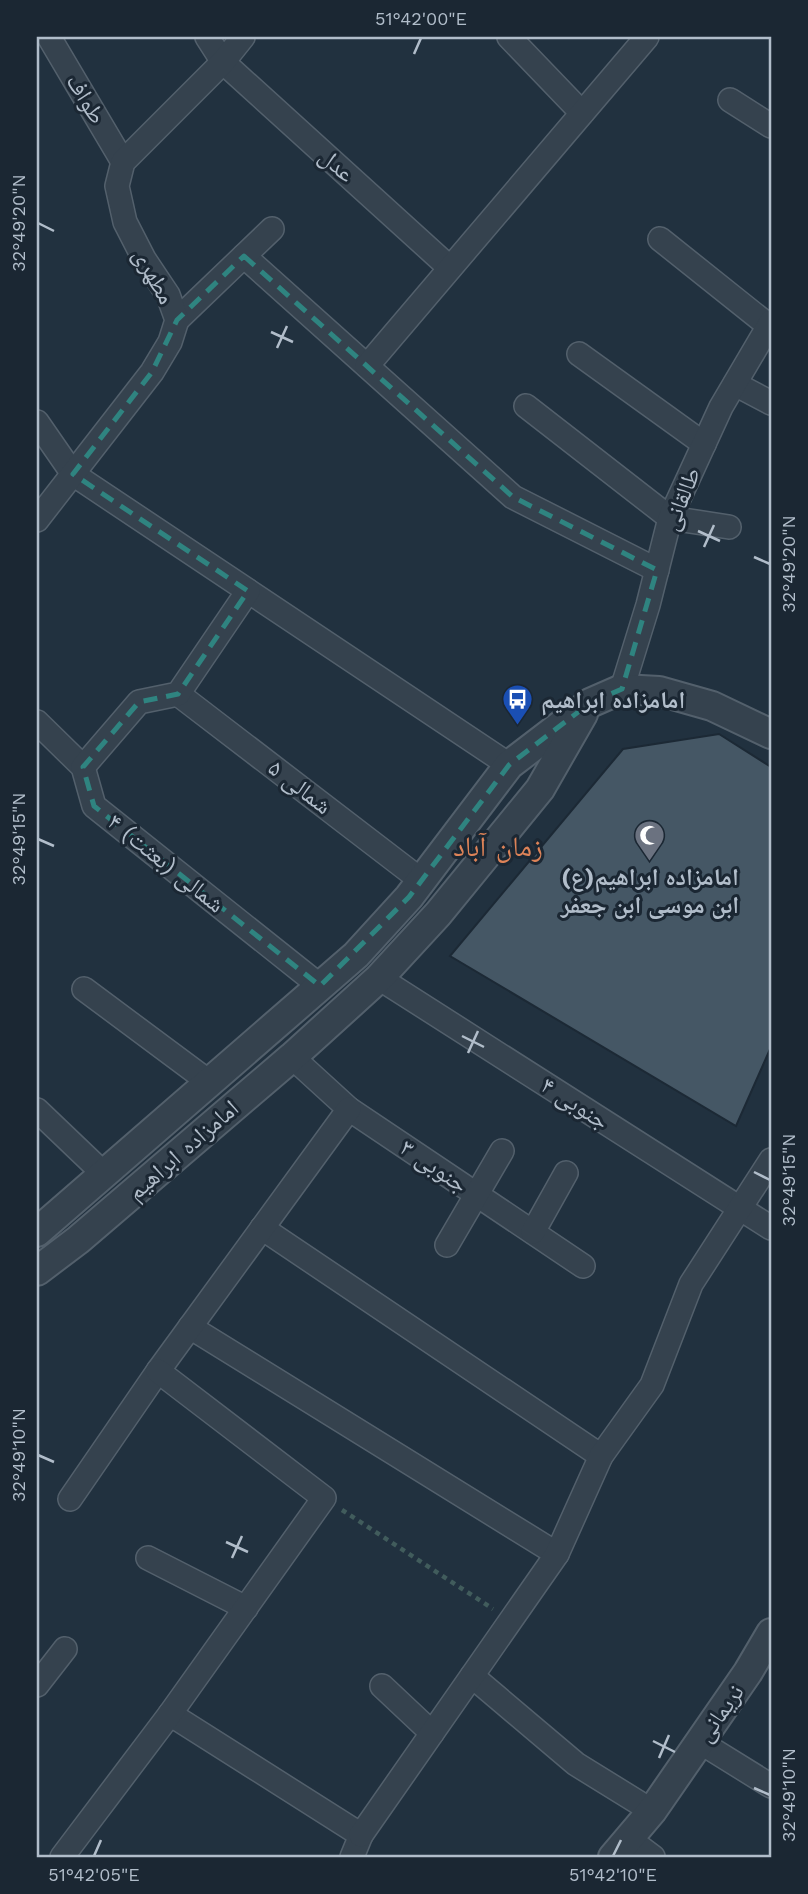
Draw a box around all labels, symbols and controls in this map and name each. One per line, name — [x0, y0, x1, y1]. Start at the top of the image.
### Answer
text: 51°42'00"E — [375, 8, 467, 29]
street label: طواف — [60, 69, 112, 129]
street label: عدل — [314, 142, 360, 188]
text: 32°49'20"N — [8, 174, 29, 272]
street label: مطهری — [127, 243, 181, 309]
street label: طالقانی — [656, 463, 706, 535]
text: 32°49'20"N — [778, 515, 799, 613]
bus stop icon: امامزاده ابراهیم — [501, 683, 535, 727]
place label: امامزاده ابراهیم — [541, 686, 685, 716]
street label: ۵ شمالی — [263, 754, 337, 820]
text: 32°49'15"N — [8, 792, 29, 886]
street label: ۴ شمالی (بعثت) — [102, 807, 230, 919]
mosque icon: (ع)امامزاده ابراهیم ابن موسی ابن جعفر — [633, 818, 667, 862]
district label: زمان آباد — [453, 830, 543, 863]
place label: (ع)امامزاده ابراهیم ابن موسی ابن جعفر — [560, 863, 739, 919]
street label: ۴ جنوبی — [536, 1071, 614, 1135]
street label: امامزاده ابراهیم — [122, 1094, 246, 1207]
street label: ۳ جنوبی — [395, 1133, 473, 1199]
text: 32°49'15"N — [778, 1133, 799, 1227]
text: 32°49'10"N — [8, 1408, 29, 1502]
street label: نریمانی — [690, 1679, 750, 1747]
text: 32°49'10"N — [778, 1748, 799, 1842]
text: 51°42'05"E — [48, 1864, 140, 1885]
text: 51°42'10"E — [569, 1864, 657, 1885]

